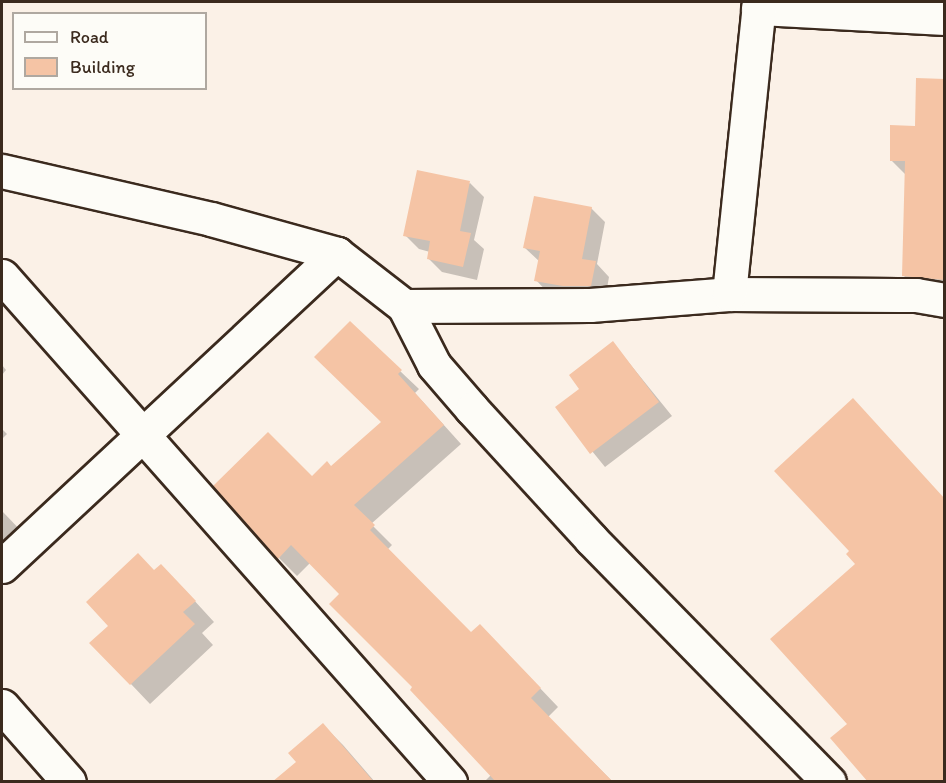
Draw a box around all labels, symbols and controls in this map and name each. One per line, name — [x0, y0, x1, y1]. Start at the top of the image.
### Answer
legend — [12, 12, 207, 90]
text: Road — [70, 26, 109, 48]
text: Building — [70, 56, 135, 78]

